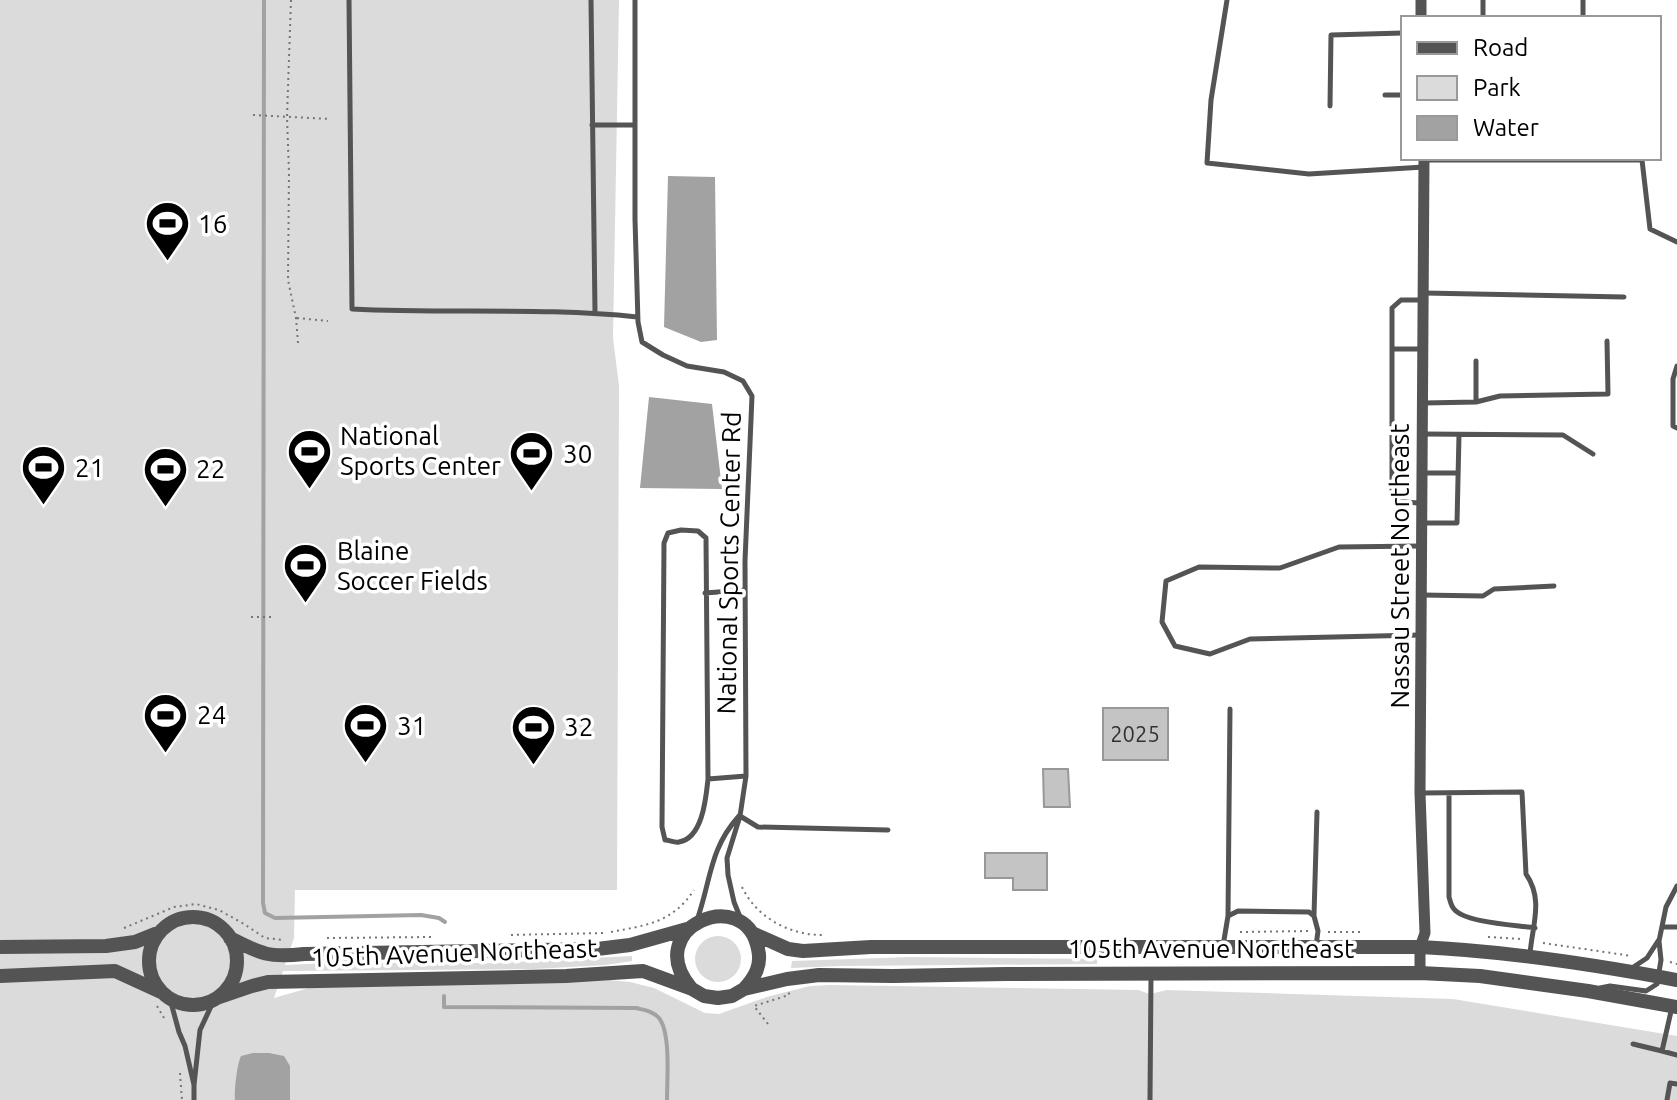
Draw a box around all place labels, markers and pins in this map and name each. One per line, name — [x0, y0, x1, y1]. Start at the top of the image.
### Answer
sports icon: 16 — [143, 200, 191, 263]
place label: 16 — [198, 209, 227, 238]
place label: National Sports Center — [340, 421, 501, 480]
sports icon: National Sports Center — [285, 427, 333, 490]
sports icon: 30 — [508, 430, 556, 493]
place label: 30 — [563, 439, 592, 468]
sports icon: 21 — [20, 444, 68, 507]
sports icon: 22 — [141, 445, 189, 508]
place label: 21 — [75, 453, 104, 482]
place label: 22 — [196, 454, 225, 483]
place label: Blaine Soccer Fields — [337, 536, 488, 595]
sports icon: Blaine Soccer Fields — [282, 542, 330, 605]
sports icon: 24 — [142, 691, 190, 754]
place label: 24 — [197, 700, 226, 729]
sports icon: 31 — [342, 702, 390, 765]
sports icon: 32 — [509, 703, 557, 766]
place label: 31 — [397, 711, 426, 740]
place label: 32 — [564, 712, 593, 741]

